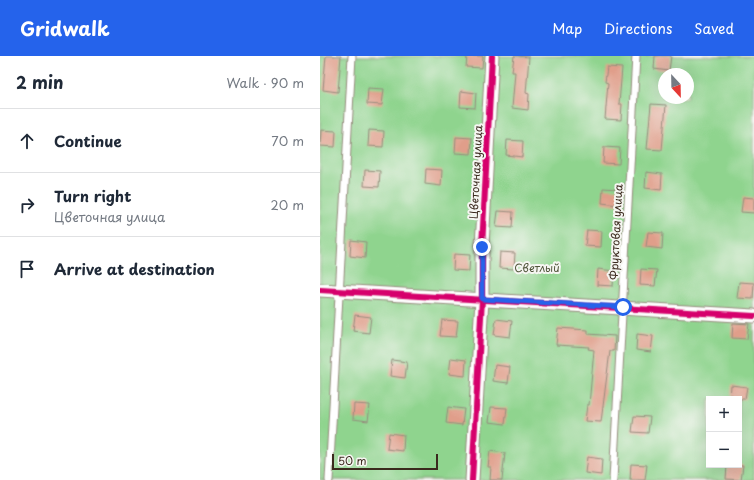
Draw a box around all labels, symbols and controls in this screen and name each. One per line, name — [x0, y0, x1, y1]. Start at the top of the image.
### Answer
text: Gridwalk — [20, 14, 110, 42]
text: Map — [552, 18, 582, 39]
text: Directions — [604, 18, 672, 39]
text: Saved — [694, 18, 734, 39]
north arrow — [658, 68, 694, 104]
text: 2 min — [16, 69, 63, 95]
text: Walk · 90 m — [227, 73, 304, 92]
street label: Цветочная улица — [465, 125, 486, 219]
text: Continue — [54, 129, 122, 152]
icon: ahead — [16, 130, 38, 152]
text: 70 m — [271, 131, 304, 150]
text: Turn right — [54, 184, 131, 207]
street label: Фруктовая улица — [605, 184, 626, 280]
icon: right — [16, 194, 38, 216]
text: 20 m — [270, 195, 304, 214]
text: Цветочная улица — [54, 207, 165, 226]
route end — [473, 238, 491, 256]
text: Arrive at destination — [54, 257, 215, 280]
icon: arrive — [16, 258, 38, 280]
park label: Светлый — [514, 259, 560, 276]
route start — [614, 298, 632, 316]
map controls — [706, 396, 742, 468]
button: + — [706, 396, 742, 432]
button: − — [706, 432, 742, 468]
scale bar — [332, 452, 438, 471]
text: 50 m — [338, 452, 367, 469]

